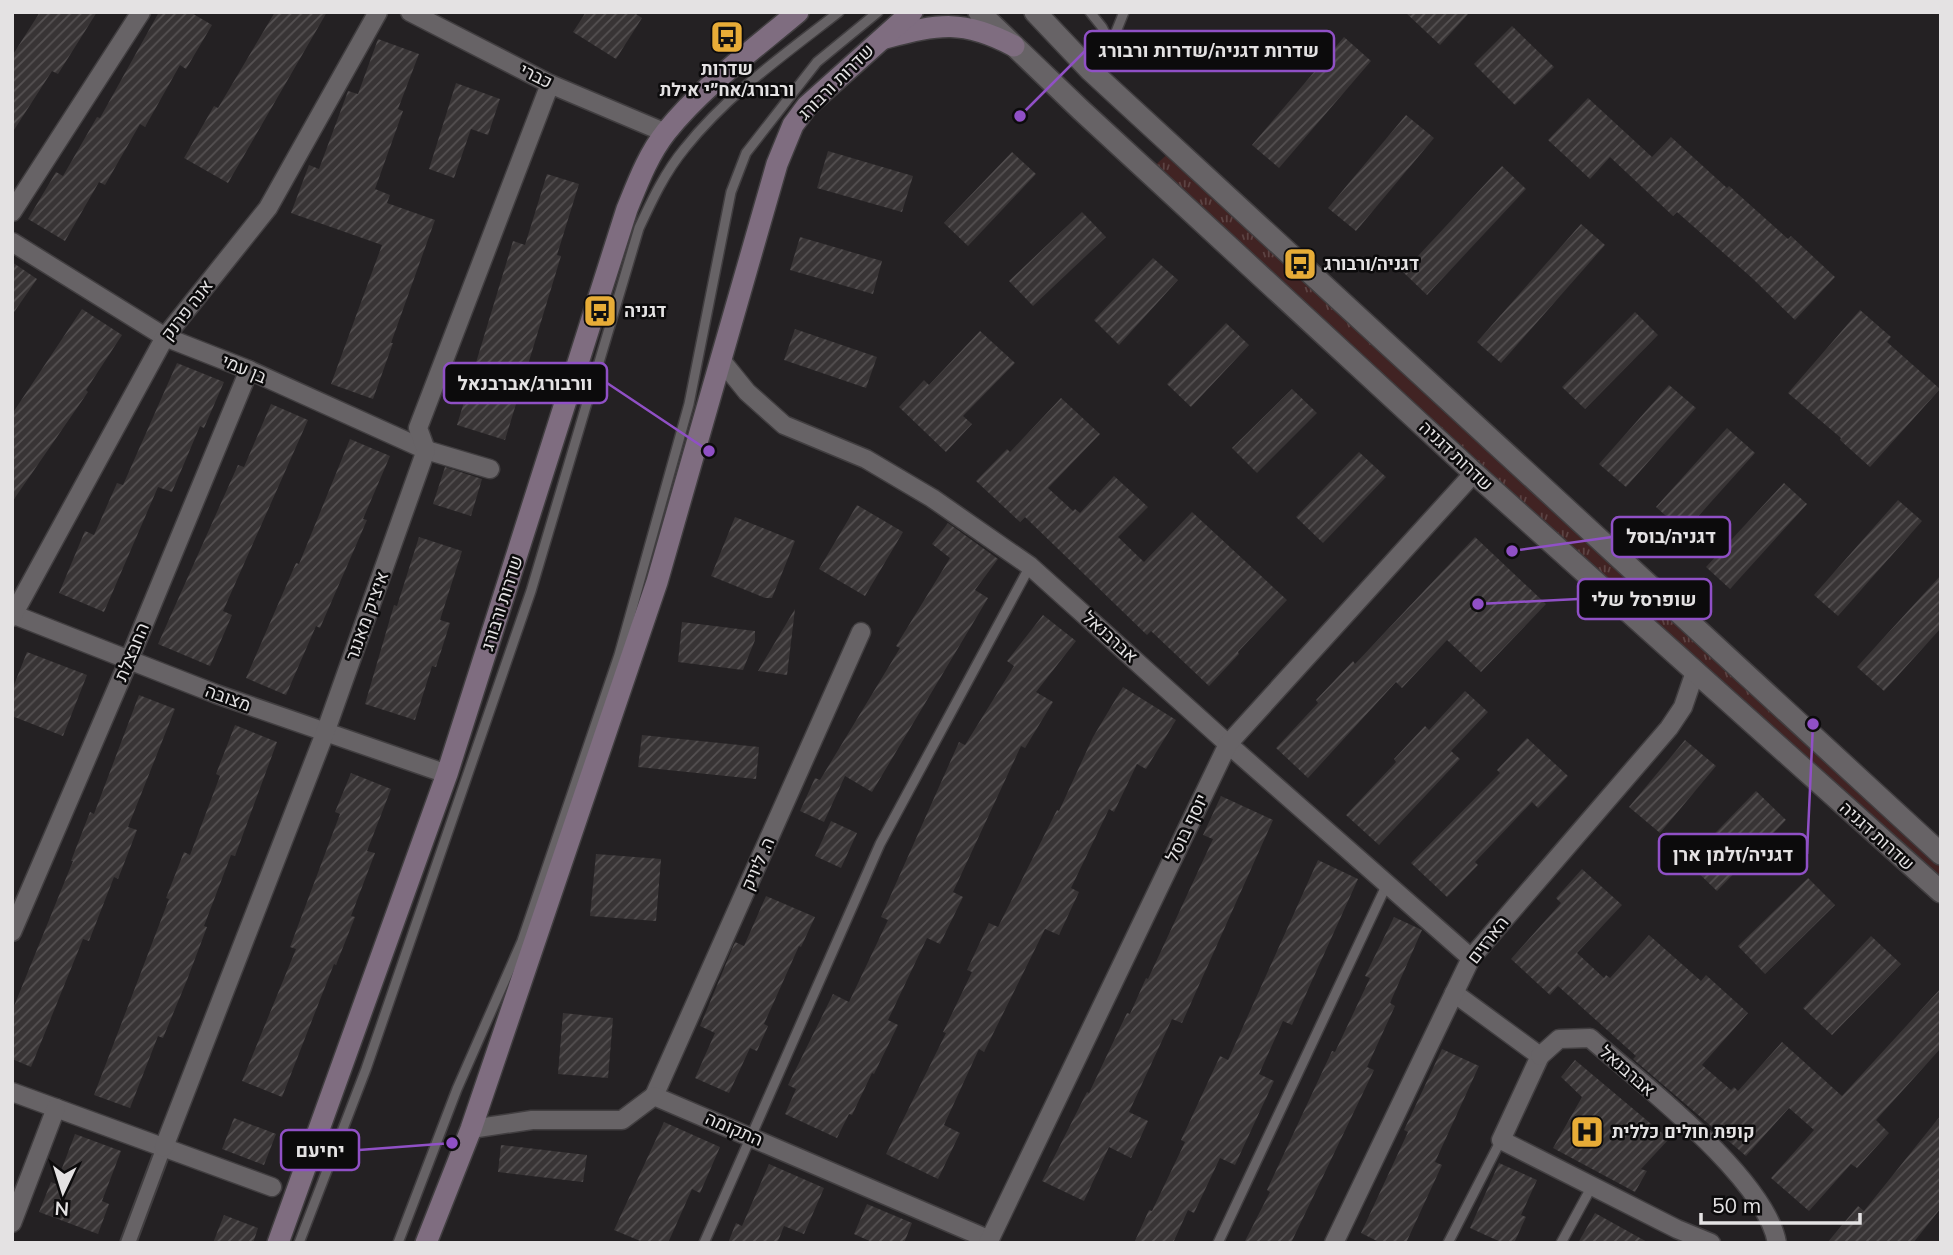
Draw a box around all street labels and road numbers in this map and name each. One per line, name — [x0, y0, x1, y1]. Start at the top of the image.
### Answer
street label: שדרות ורבורג — [793, 39, 879, 125]
street label: כברי — [516, 58, 556, 93]
street label: אנה פרנק — [156, 275, 218, 345]
street label: בן עמי — [218, 349, 271, 388]
street label: שדרות דגניה — [1415, 416, 1498, 496]
street label: שדרות ורבורג — [475, 552, 528, 653]
street label: איציק מאנגר — [340, 568, 393, 664]
street label: אברבנאל — [1078, 606, 1143, 667]
street label: החבצלת — [109, 619, 154, 685]
street label: מצובה — [202, 679, 254, 716]
street label: יוסף בוסל — [1160, 790, 1213, 866]
street label: שדרות דגניה — [1835, 796, 1919, 875]
street label: ה. ליויק — [736, 834, 779, 894]
street label: הארזים — [1462, 911, 1513, 968]
street label: אברבנאל — [1595, 1040, 1660, 1101]
street label: התקומה — [702, 1106, 766, 1151]

